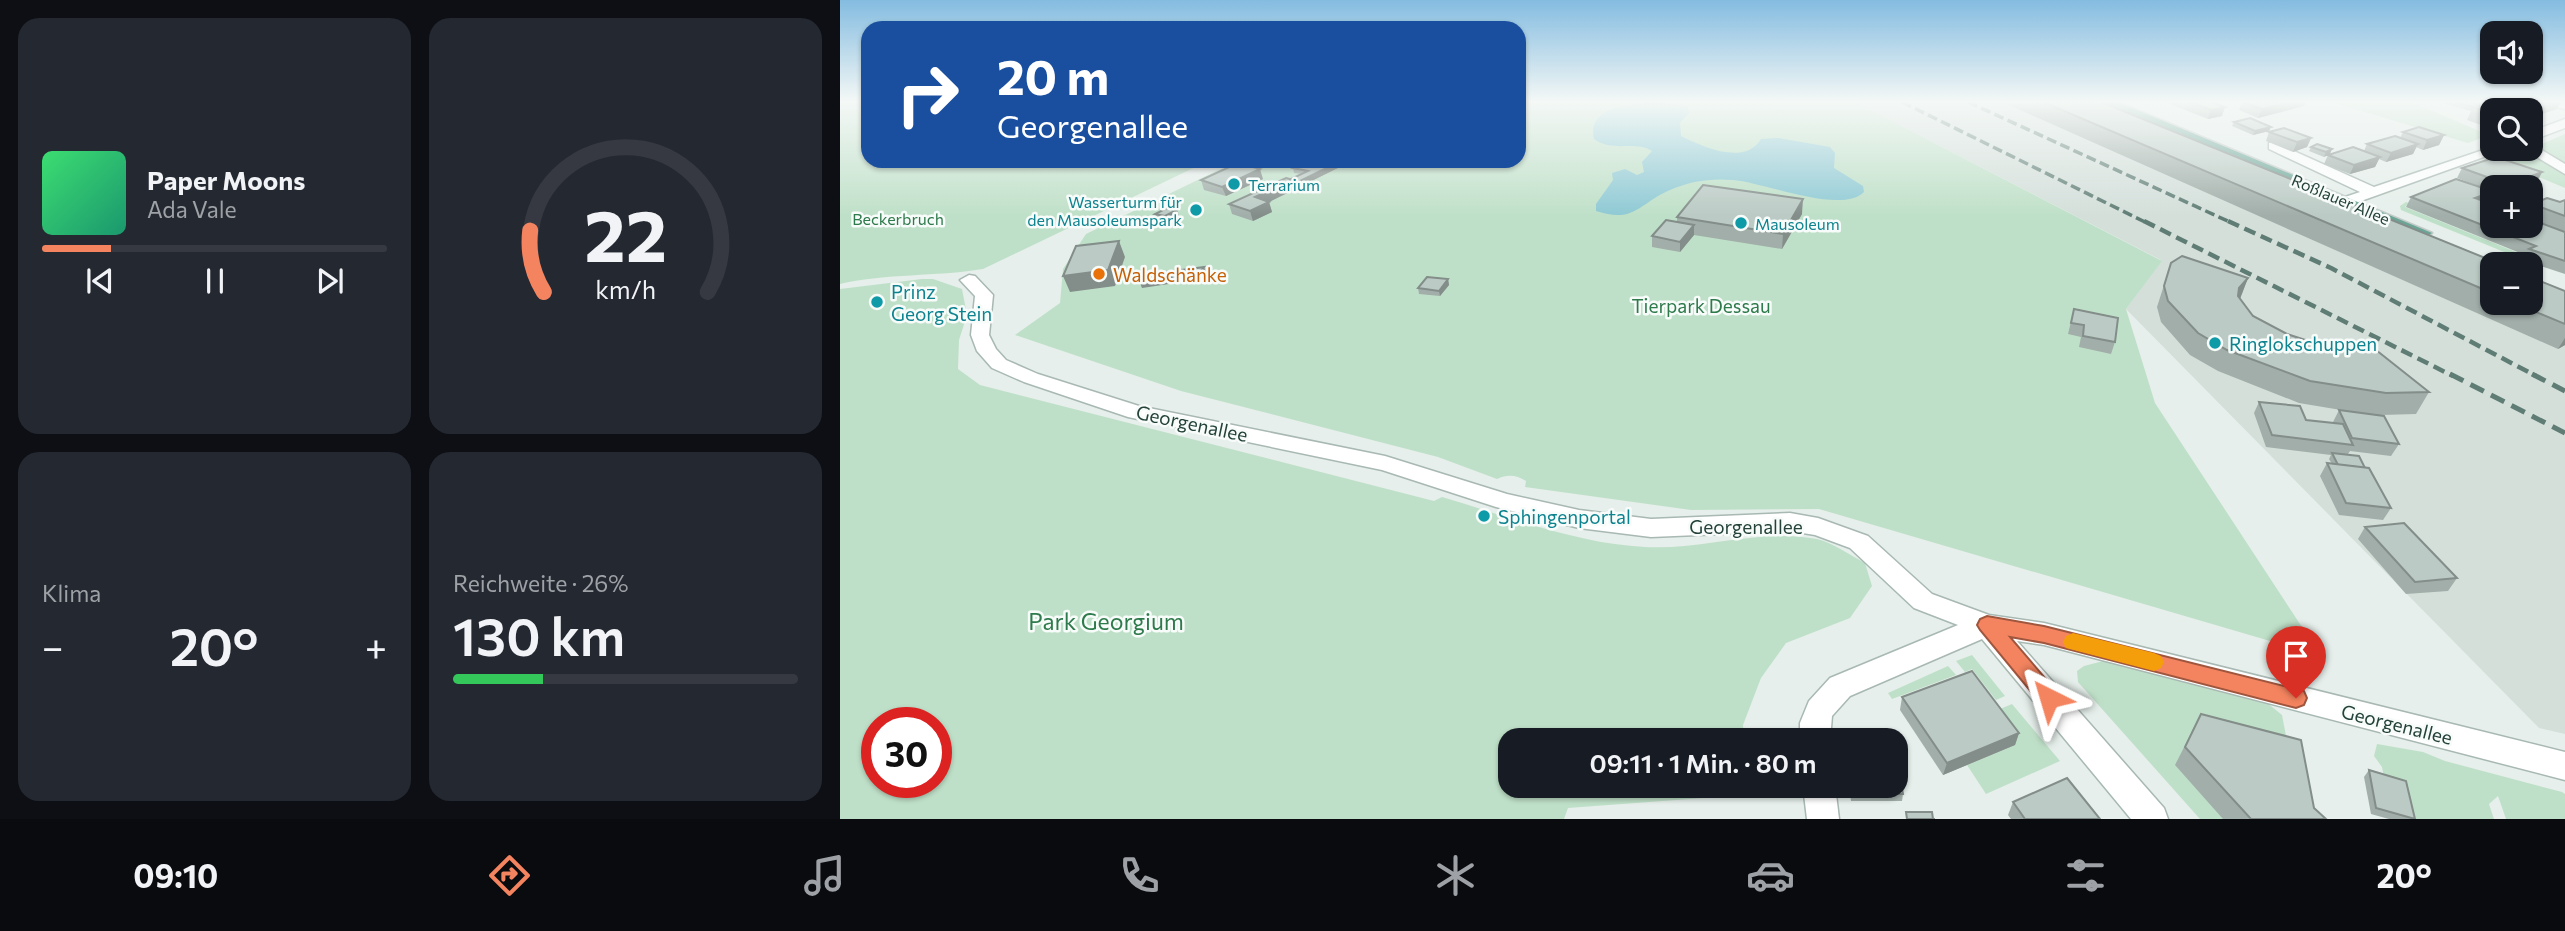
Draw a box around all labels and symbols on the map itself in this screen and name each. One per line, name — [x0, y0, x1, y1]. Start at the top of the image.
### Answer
street label: Roßlauer Allee — [2289, 170, 2393, 228]
place label: Terrarium — [1248, 175, 1320, 194]
marker: Terrarium — [1226, 176, 1242, 192]
place label: Wasserturm für den Mausoleumspark — [1027, 192, 1183, 229]
marker: Wasserturm für den Mausoleumspark — [1188, 202, 1204, 218]
park label: Beckerbruch — [852, 209, 944, 228]
place label: Mausoleum — [1755, 214, 1840, 233]
marker: Mausoleum — [1733, 215, 1749, 231]
place label: Waldschänke — [1113, 263, 1227, 286]
marker: Waldschänke — [1091, 266, 1107, 282]
place label: Prinz Georg Stein — [891, 280, 992, 325]
marker: Prinz Georg Stein — [869, 294, 885, 310]
park label: Tierpark Dessau — [1631, 294, 1771, 317]
place label: Ringlokschuppen — [2229, 332, 2377, 355]
marker: Ringlokschuppen — [2207, 335, 2223, 351]
street label: Georgenallee — [1134, 400, 1250, 446]
place label: Sphingenportal — [1498, 505, 1631, 528]
marker: Sphingenportal — [1476, 508, 1492, 524]
street label: Georgenallee — [1689, 515, 1803, 538]
park label: Park Georgium — [1028, 607, 1184, 635]
pin — [2266, 626, 2326, 698]
position arrow — [2012, 661, 2086, 735]
street label: Georgenallee — [2339, 699, 2455, 749]
speed limit sign: 30 — [861, 707, 952, 798]

